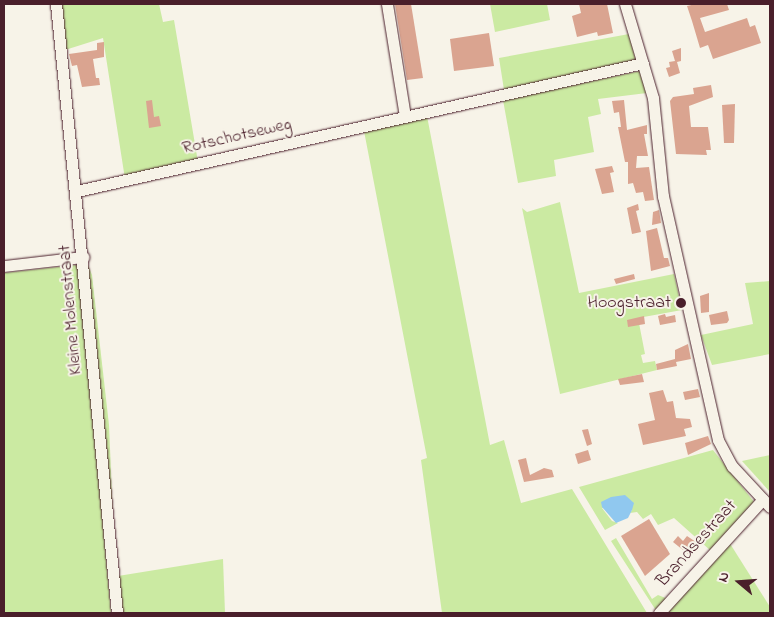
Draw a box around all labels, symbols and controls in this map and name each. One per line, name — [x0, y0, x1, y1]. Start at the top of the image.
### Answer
street label: Rotschotseweg — [180, 114, 294, 160]
street label: Kleine Molenstraat — [55, 244, 87, 376]
place label: Hoogstraat — [587, 292, 671, 314]
marker: Hoogstraat — [675, 297, 687, 309]
street label: Brandsestraat — [652, 496, 742, 592]
north arrow — [714, 557, 764, 607]
text: N — [713, 569, 736, 585]

